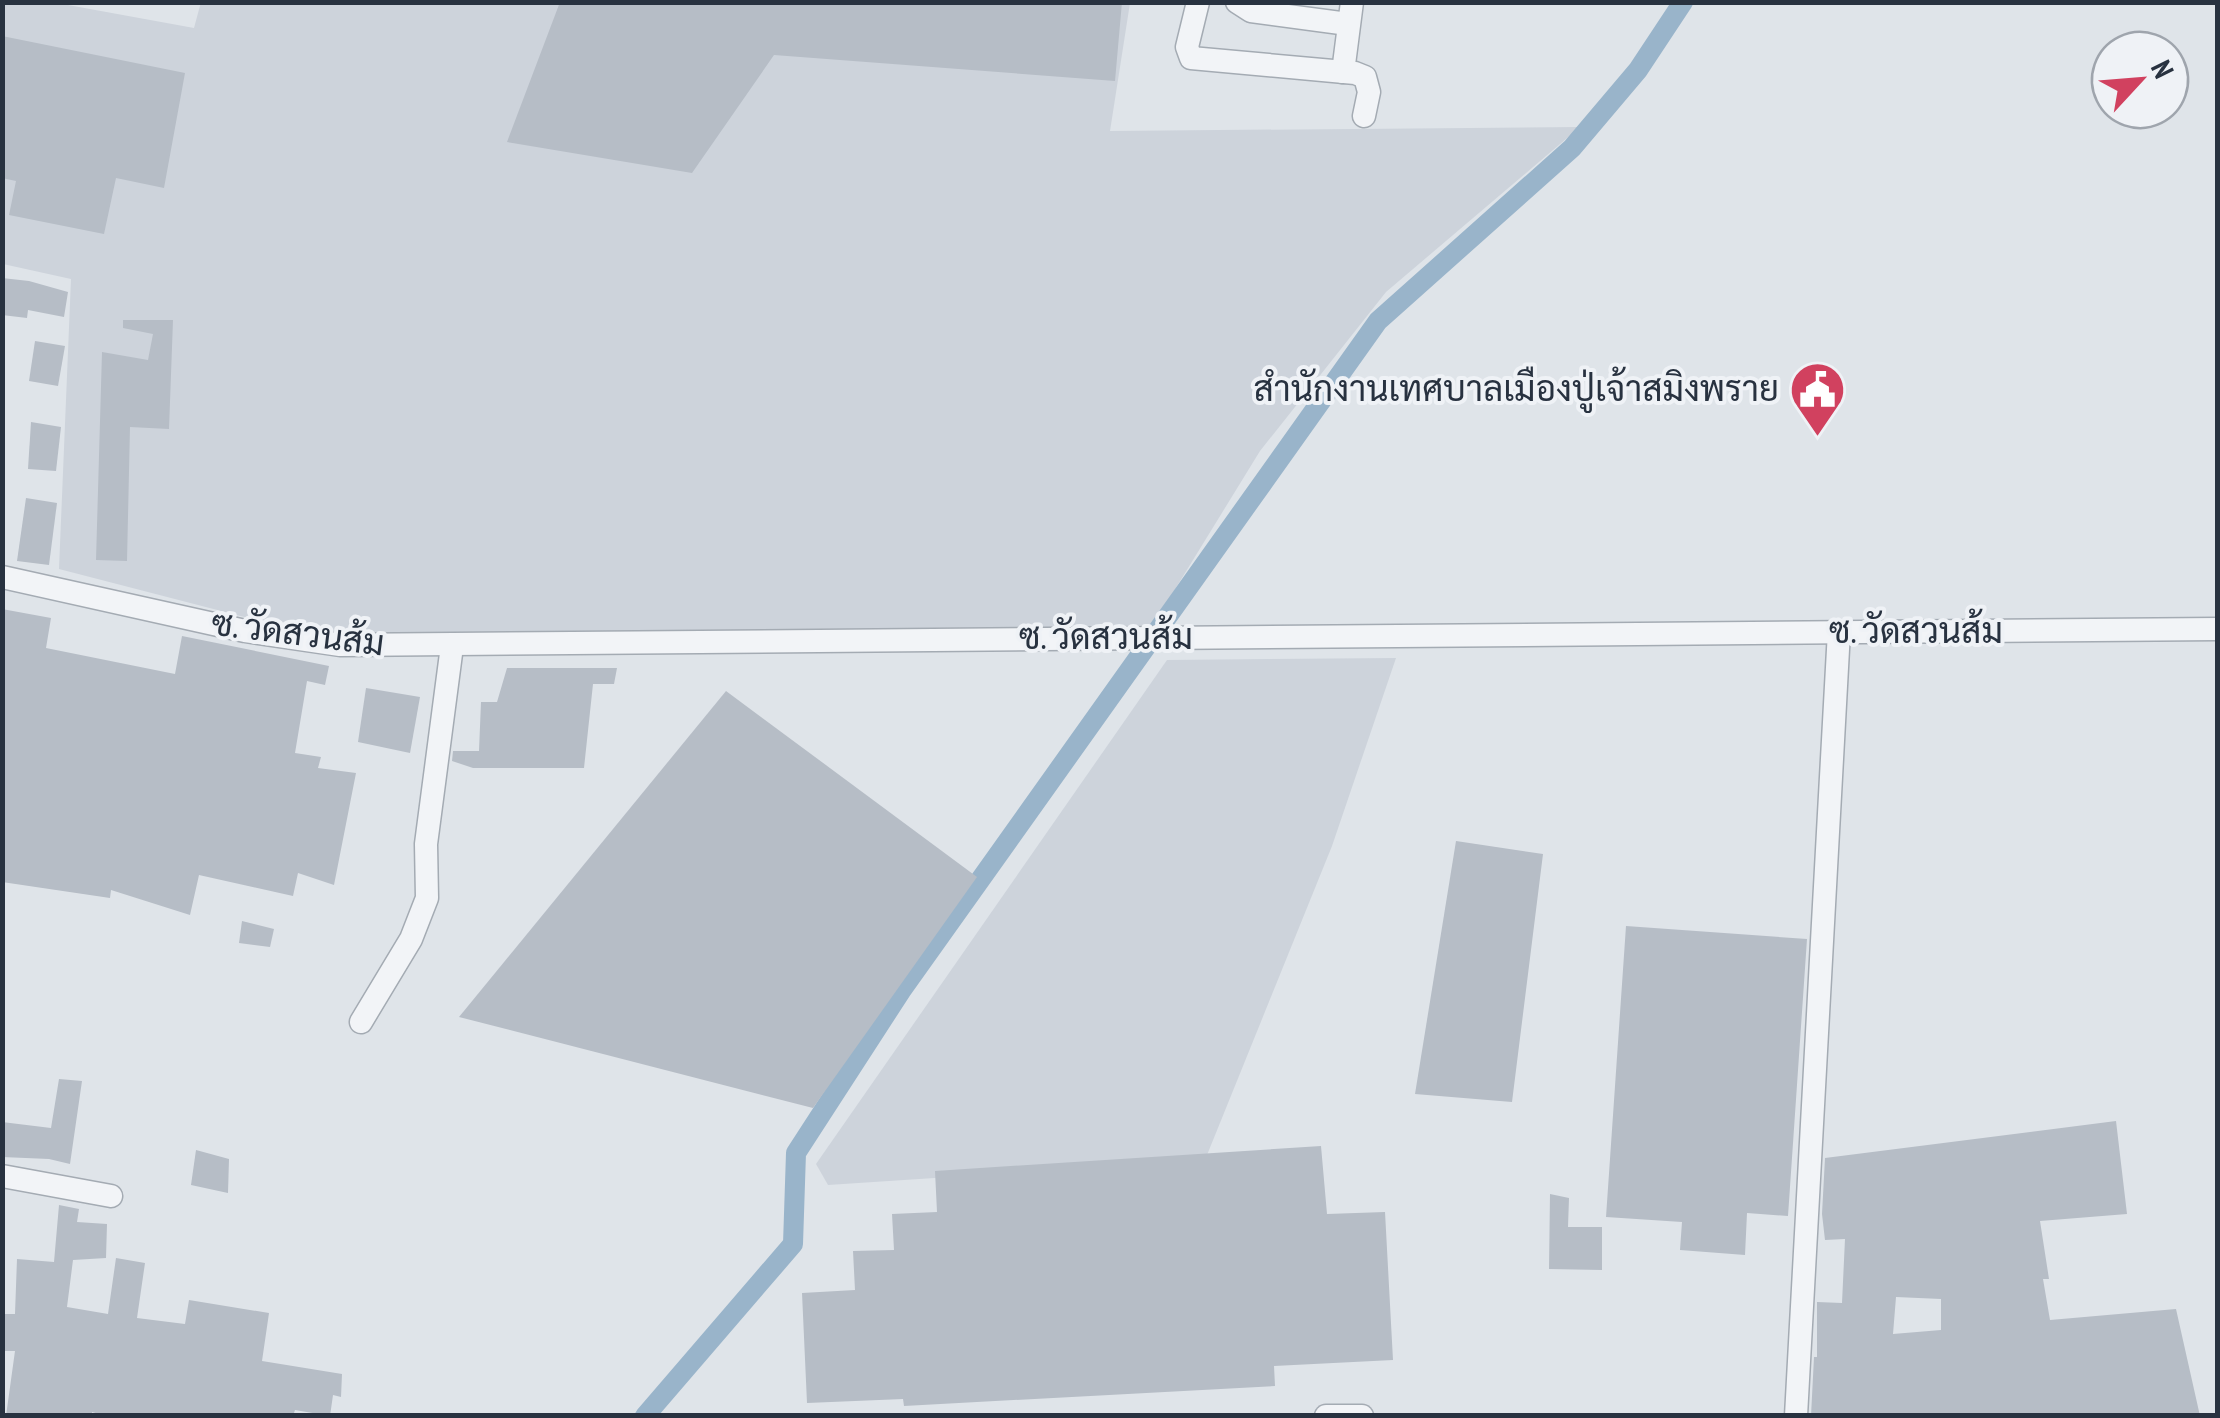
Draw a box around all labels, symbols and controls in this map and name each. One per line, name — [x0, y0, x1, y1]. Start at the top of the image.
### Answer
north arrow — [2090, 30, 2190, 130]
text: N — [2143, 54, 2183, 84]
public building icon: สำนักงานเทศบาลเมืองปู่เจ้าสมิงพราย — [1788, 359, 1848, 438]
place label: สำนักงานเทศบาลเมืองปู่เจ้าสมิงพราย — [1254, 365, 1779, 413]
street label: ซ. วัดสวนส้ม — [209, 599, 387, 665]
street label: ซ. วัดสวนส้ม — [1829, 607, 2003, 653]
street label: ซ. วัดสวนส้ม — [1019, 613, 1193, 659]

